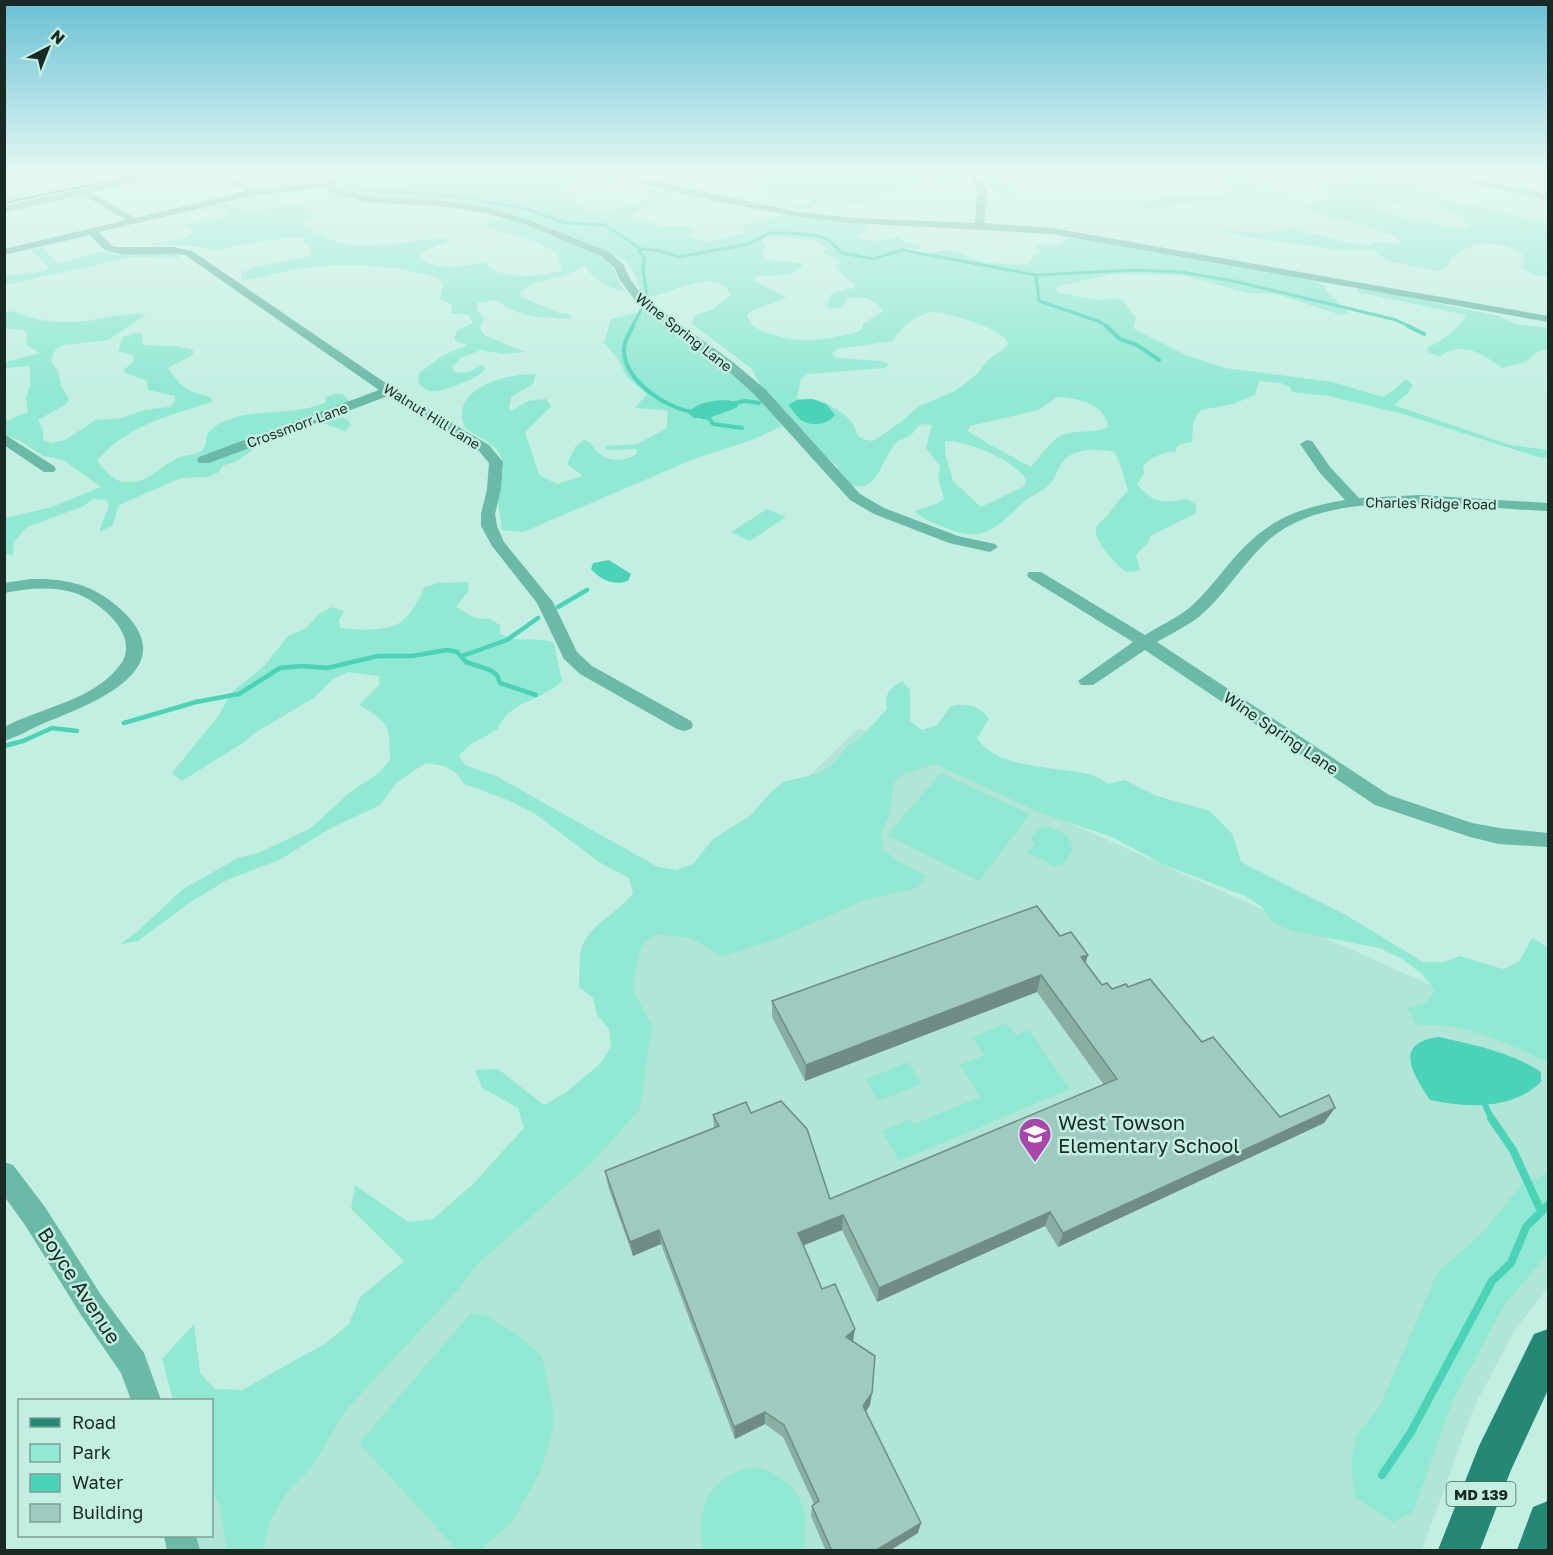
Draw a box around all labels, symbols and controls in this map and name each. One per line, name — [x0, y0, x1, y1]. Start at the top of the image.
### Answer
north arrow — [18, 18, 78, 78]
text: N — [47, 25, 69, 48]
street label: Wine Spring Lane — [632, 289, 736, 375]
street label: Walnut Hill Lane — [380, 379, 484, 453]
street label: Crossmorr Lane — [244, 399, 350, 451]
street label: Charles Ridge Road — [1365, 493, 1497, 513]
street label: Wine Spring Lane — [1220, 687, 1342, 779]
place label: West Towson Elementary School — [1058, 1110, 1240, 1157]
school or university icon: West Towson Elementary School — [1017, 1116, 1053, 1163]
street label: Boyce Avenue — [33, 1222, 127, 1348]
legend — [18, 1399, 213, 1537]
text: Road — [72, 1411, 116, 1433]
text: Park — [72, 1441, 111, 1463]
text: Water — [72, 1471, 123, 1493]
road number: MD 139 — [1446, 1482, 1516, 1506]
text: Building — [72, 1501, 143, 1523]

